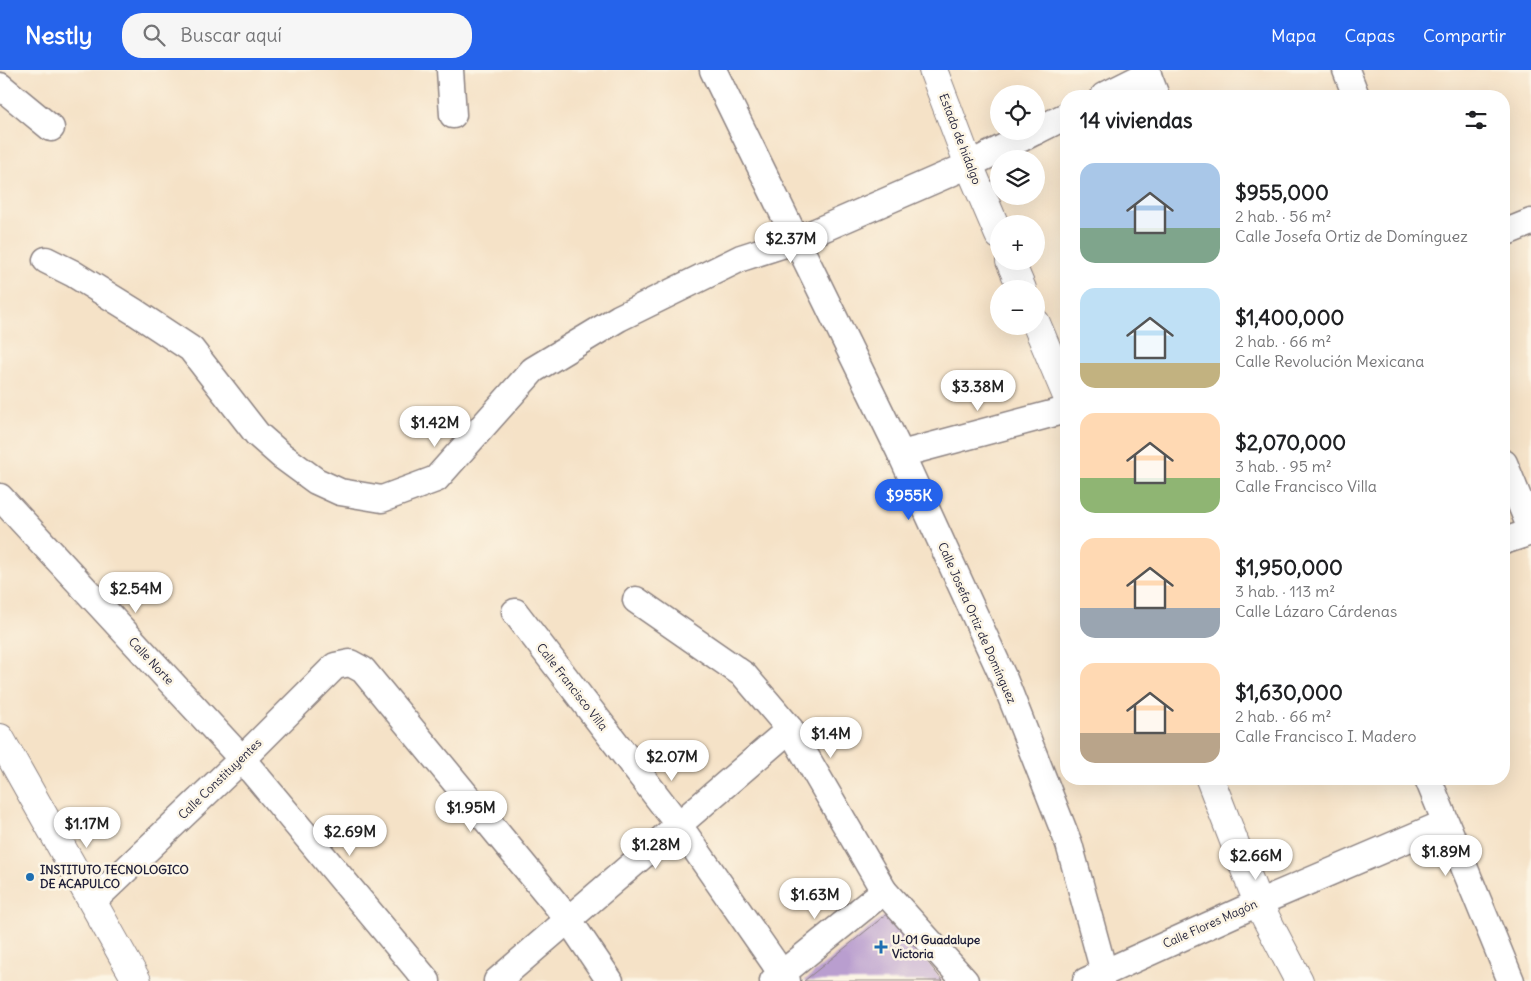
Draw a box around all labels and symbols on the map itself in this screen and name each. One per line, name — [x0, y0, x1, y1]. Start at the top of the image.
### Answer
street label: Estado de hidalgo — [936, 91, 985, 187]
pin: $2.37M — [750, 222, 832, 264]
pin: $3.38M — [937, 370, 1019, 412]
pin: $1.42M — [394, 406, 476, 448]
pin: $955K — [874, 478, 944, 521]
street label: Calle Josefa Ortiz de Domínguez — [935, 540, 1020, 706]
pin: $2.54M — [95, 572, 177, 614]
street label: Calle Norte — [126, 634, 177, 688]
street label: Calle Francisco Villa — [534, 640, 611, 733]
pin: $1.4M — [796, 716, 866, 759]
street label: Calle Constituyentes — [175, 735, 264, 822]
pin: $2.07M — [631, 740, 713, 782]
pin: $1.95M — [430, 790, 512, 833]
pin: $1.17M — [46, 806, 128, 849]
pin: $2.69M — [309, 814, 391, 857]
pin: $1.28M — [615, 828, 697, 870]
pin: $1.89M — [1405, 834, 1487, 877]
pin: $2.66M — [1215, 838, 1297, 881]
place label: INSTITUTO TECNOLOGICO DE ACAPULCO — [40, 862, 189, 891]
marker: INSTITUTO TECNOLOGICO DE ACAPULCO — [24, 871, 36, 883]
pin: $1.63M — [774, 878, 856, 920]
street label: Calle Flores Magón — [1160, 896, 1259, 951]
place label: U-01 Guadalupe Victoria — [892, 932, 981, 961]
marker: U-01 Guadalupe Victoria — [874, 940, 888, 954]

